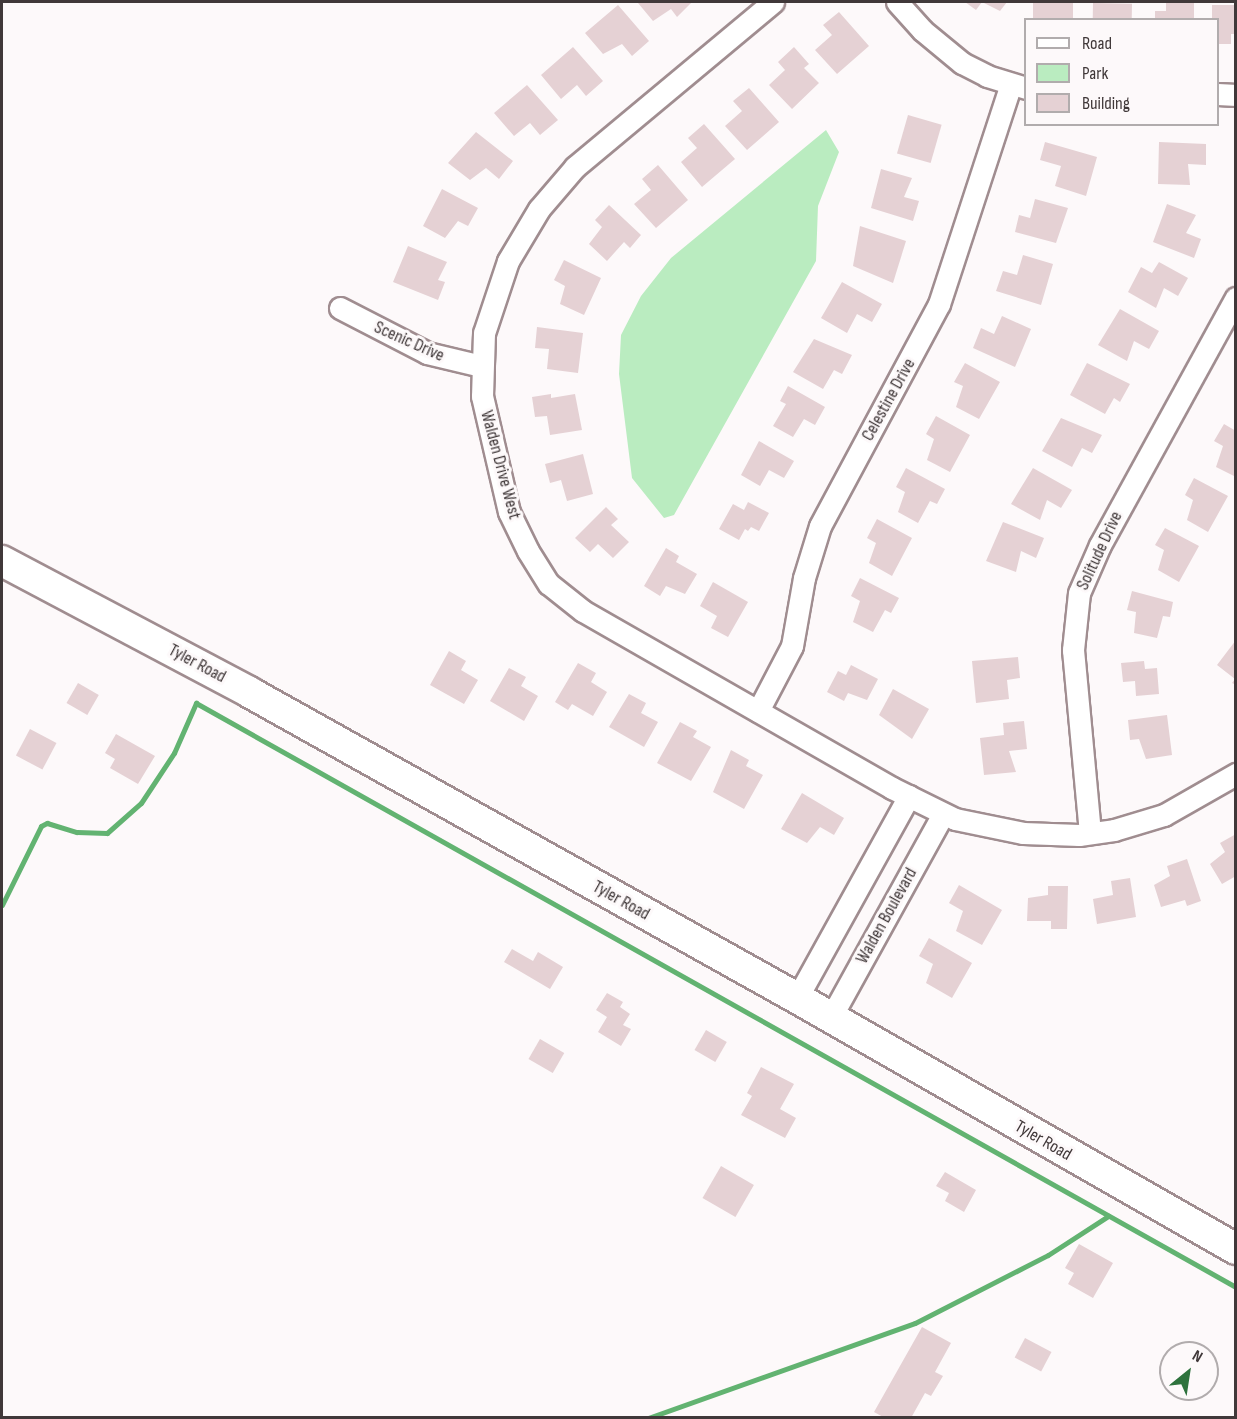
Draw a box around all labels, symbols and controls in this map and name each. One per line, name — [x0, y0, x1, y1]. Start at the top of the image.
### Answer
legend — [1024, 18, 1219, 126]
text: Road — [1082, 33, 1112, 54]
text: Park — [1082, 63, 1108, 84]
text: Building — [1082, 93, 1130, 114]
street label: Scenic Drive — [371, 317, 447, 367]
street label: Celestine Drive — [858, 355, 920, 445]
street label: Walden Drive West — [475, 408, 525, 522]
street label: Solitude Drive — [1072, 508, 1128, 594]
street label: Tyler Road — [165, 640, 229, 688]
street label: Walden Boulevard — [852, 864, 922, 968]
street label: Tyler Road — [589, 876, 653, 926]
street label: Tyler Road — [1011, 1116, 1075, 1166]
north arrow — [1159, 1341, 1219, 1401]
text: N — [1189, 1346, 1206, 1367]

